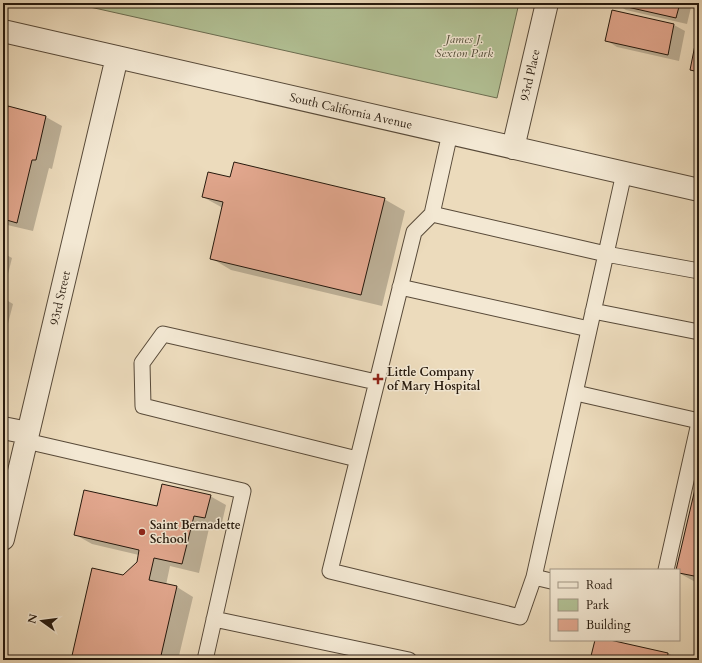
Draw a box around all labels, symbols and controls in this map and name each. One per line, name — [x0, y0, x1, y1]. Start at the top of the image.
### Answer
park label: James J. Sexton Park — [435, 31, 493, 61]
street label: 93rd Place — [516, 48, 544, 102]
street label: South California Avenue — [288, 89, 414, 133]
street label: 93rd Street — [46, 269, 74, 327]
place label: Little Company of Mary Hospital — [387, 364, 481, 394]
marker: Little Company of Mary Hospital — [372, 373, 384, 385]
place label: Saint Bernadette School — [150, 517, 241, 547]
marker: Saint Bernadette School — [137, 527, 147, 537]
legend — [550, 569, 680, 641]
text: Road — [586, 577, 613, 593]
text: Park — [586, 597, 610, 613]
north arrow — [22, 601, 62, 641]
text: N — [24, 612, 41, 625]
text: Building — [586, 617, 631, 633]

